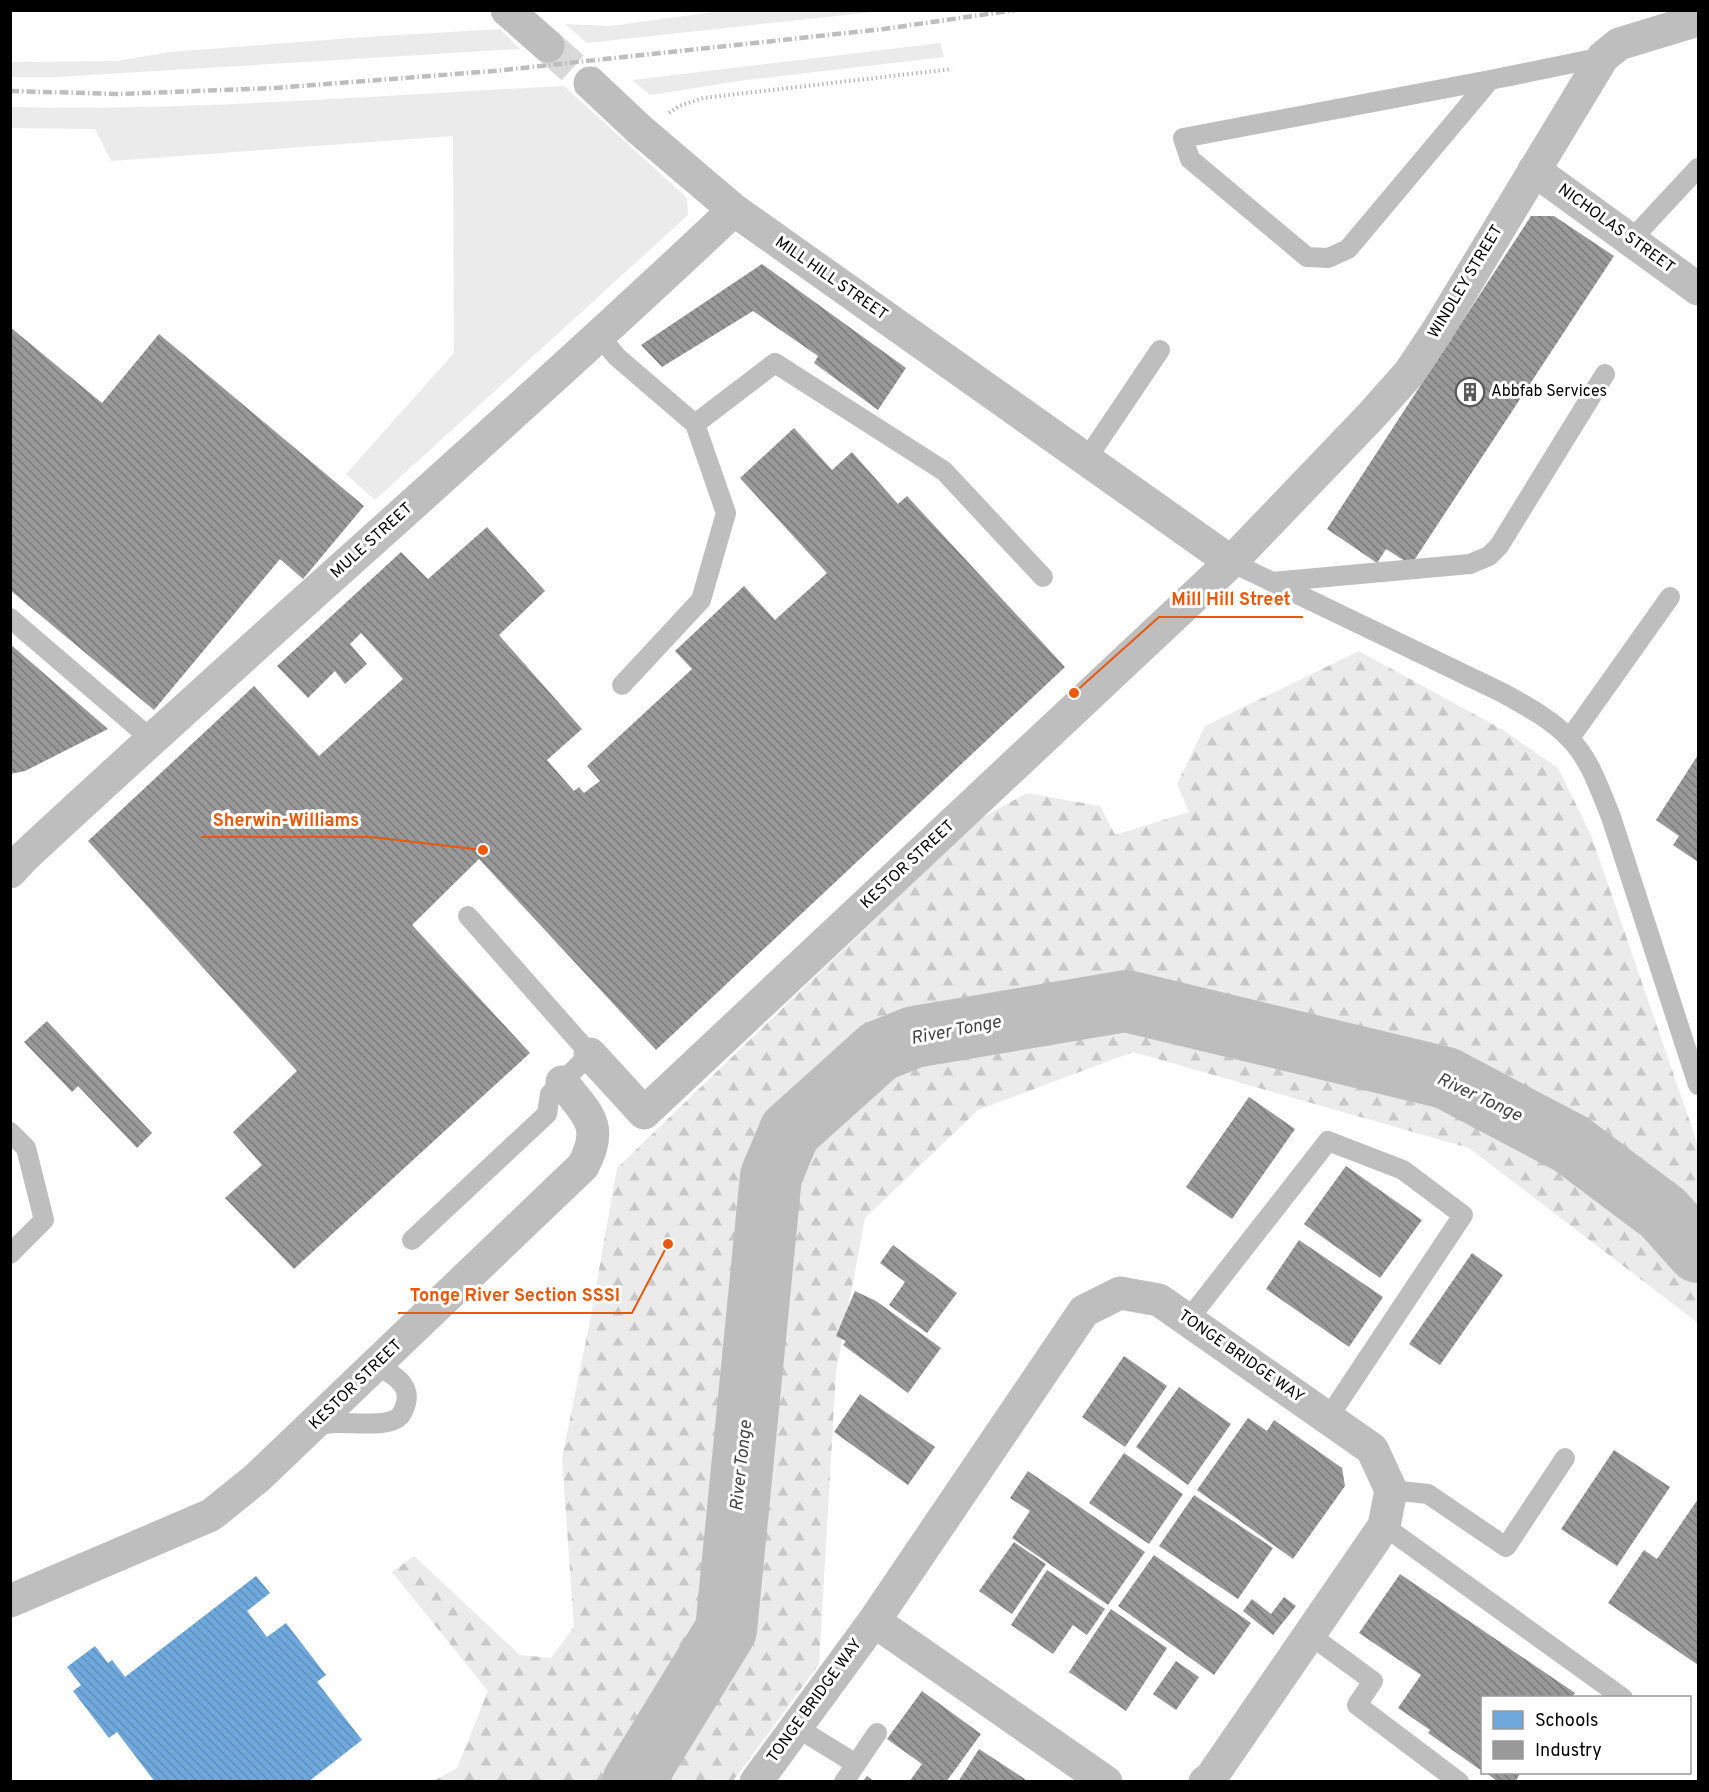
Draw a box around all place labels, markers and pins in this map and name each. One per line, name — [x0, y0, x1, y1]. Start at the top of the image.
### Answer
building icon: Abbfab Services — [1454, 376, 1486, 408]
place label: Abbfab Services — [1491, 382, 1607, 402]
callout: Mill Hill Street — [1159, 581, 1303, 617]
callout: Sherwin-Williams — [201, 801, 371, 837]
callout: Tonge River Section SSSI — [398, 1277, 632, 1313]

